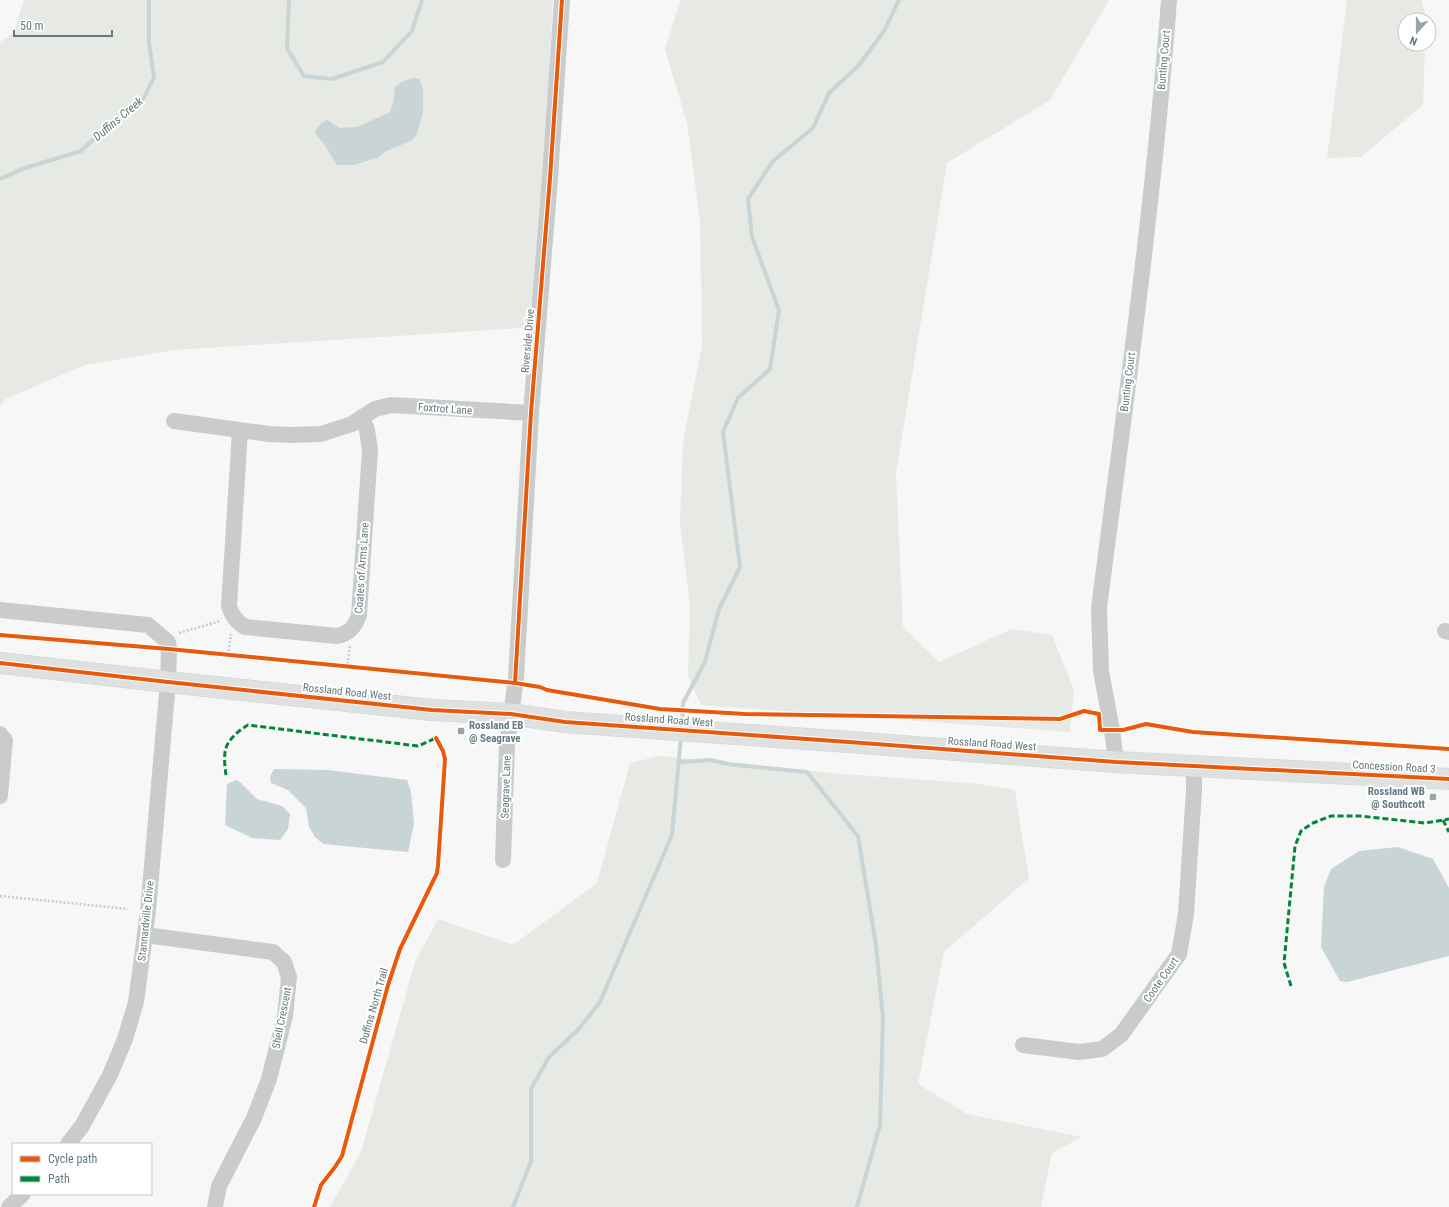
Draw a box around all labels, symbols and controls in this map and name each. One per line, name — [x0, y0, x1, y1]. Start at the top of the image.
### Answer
scale bar — [14, 12, 112, 38]
north arrow — [1397, 12, 1437, 52]
text: 50 m — [20, 19, 44, 33]
street label: Bunting Court — [1155, 30, 1173, 90]
text: N — [1408, 34, 1419, 48]
water label: Duffins Creek — [90, 94, 146, 144]
street label: Riverside Drive — [519, 308, 537, 374]
street label: Bunting Court — [1118, 352, 1138, 412]
street label: Foxtrot Lane — [418, 401, 472, 417]
street label: Coates of Arms Lane — [352, 522, 372, 614]
street label: Rossland Road West — [302, 681, 392, 703]
street label: Rossland Road West — [624, 710, 714, 730]
place label: Rossland EB @ Seagrave — [469, 719, 523, 745]
marker: Rossland EB @ Seagrave — [456, 726, 466, 736]
street label: Rossland Road West — [947, 734, 1037, 754]
street label: Seagrave Lane — [498, 755, 514, 819]
street label: Concession Road 3 — [1352, 758, 1436, 776]
place label: Rossland WB @ Southcott — [1368, 785, 1426, 811]
marker: Rossland WB @ Southcott — [1428, 792, 1438, 802]
street label: Stannardville Drive — [135, 880, 157, 962]
street label: Coote Court — [1141, 955, 1181, 1005]
street label: Duffins North Trail — [357, 967, 391, 1045]
street label: Shell Crescent — [270, 986, 294, 1050]
legend — [12, 1143, 152, 1195]
text: Cycle path — [48, 1152, 98, 1166]
text: Path — [48, 1172, 70, 1186]

